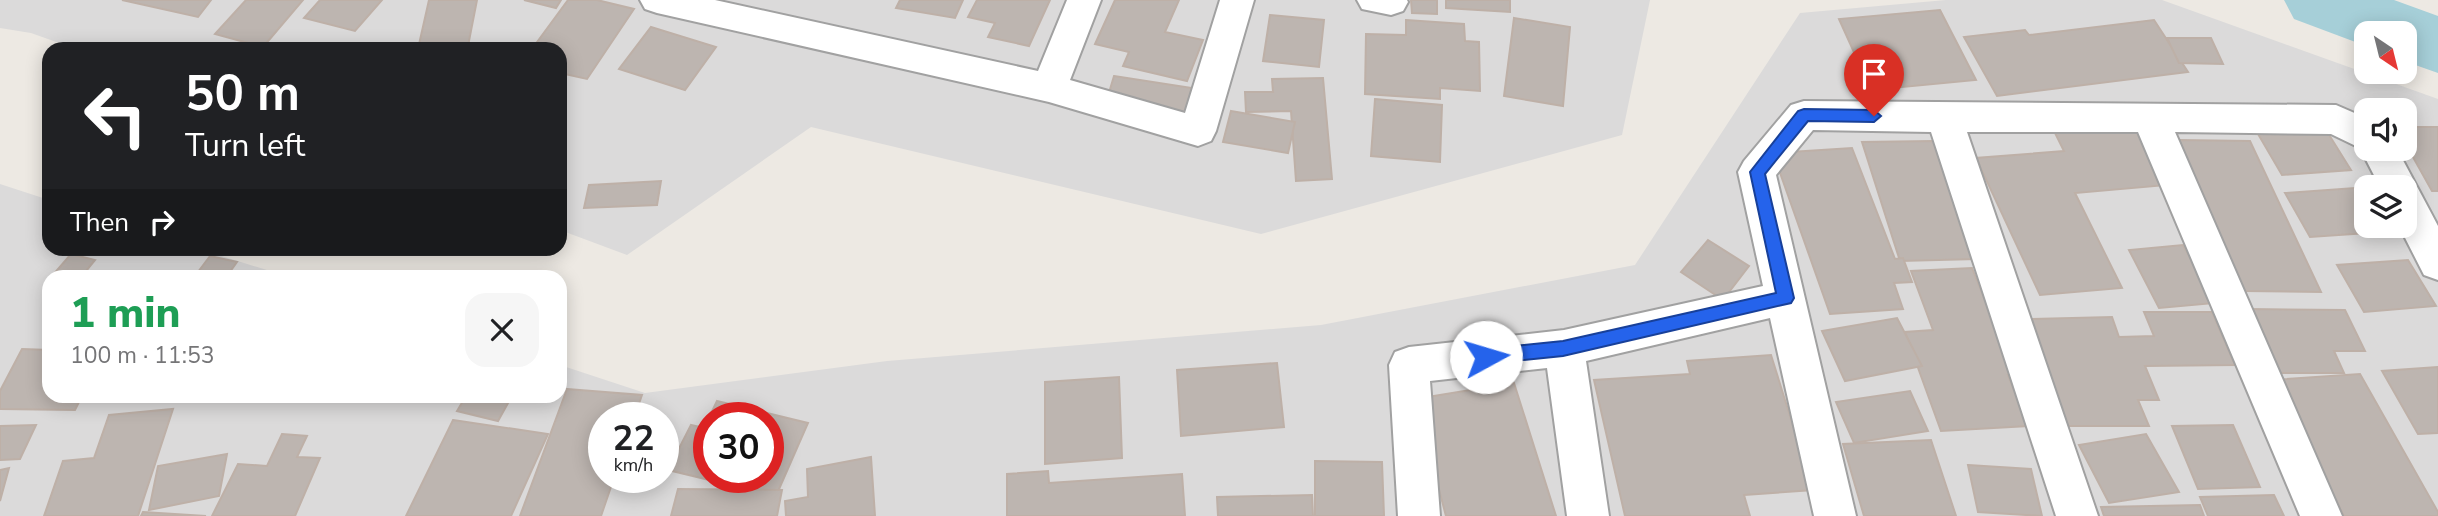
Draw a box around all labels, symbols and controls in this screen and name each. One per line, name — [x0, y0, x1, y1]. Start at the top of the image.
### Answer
north arrow — [2354, 21, 2417, 84]
map controls — [2354, 21, 2417, 238]
pin — [1844, 44, 1904, 116]
icon: arrive — [1855, 55, 1893, 93]
text: 50 m — [185, 60, 300, 127]
icon: left — [70, 70, 161, 161]
button: sound — [2354, 98, 2417, 161]
text: Turn left — [185, 124, 305, 167]
button: layers — [2354, 175, 2417, 238]
icon: right — [143, 203, 181, 241]
text: Then — [70, 205, 129, 240]
text: 1 min — [70, 285, 180, 342]
button: close — [465, 293, 539, 367]
position arrow — [1449, 320, 1523, 394]
text: 100 m · 11:53 — [70, 340, 215, 371]
speed limit sign: 30 — [693, 402, 784, 493]
text: 22 — [612, 415, 655, 462]
text: km/h — [614, 453, 653, 477]

